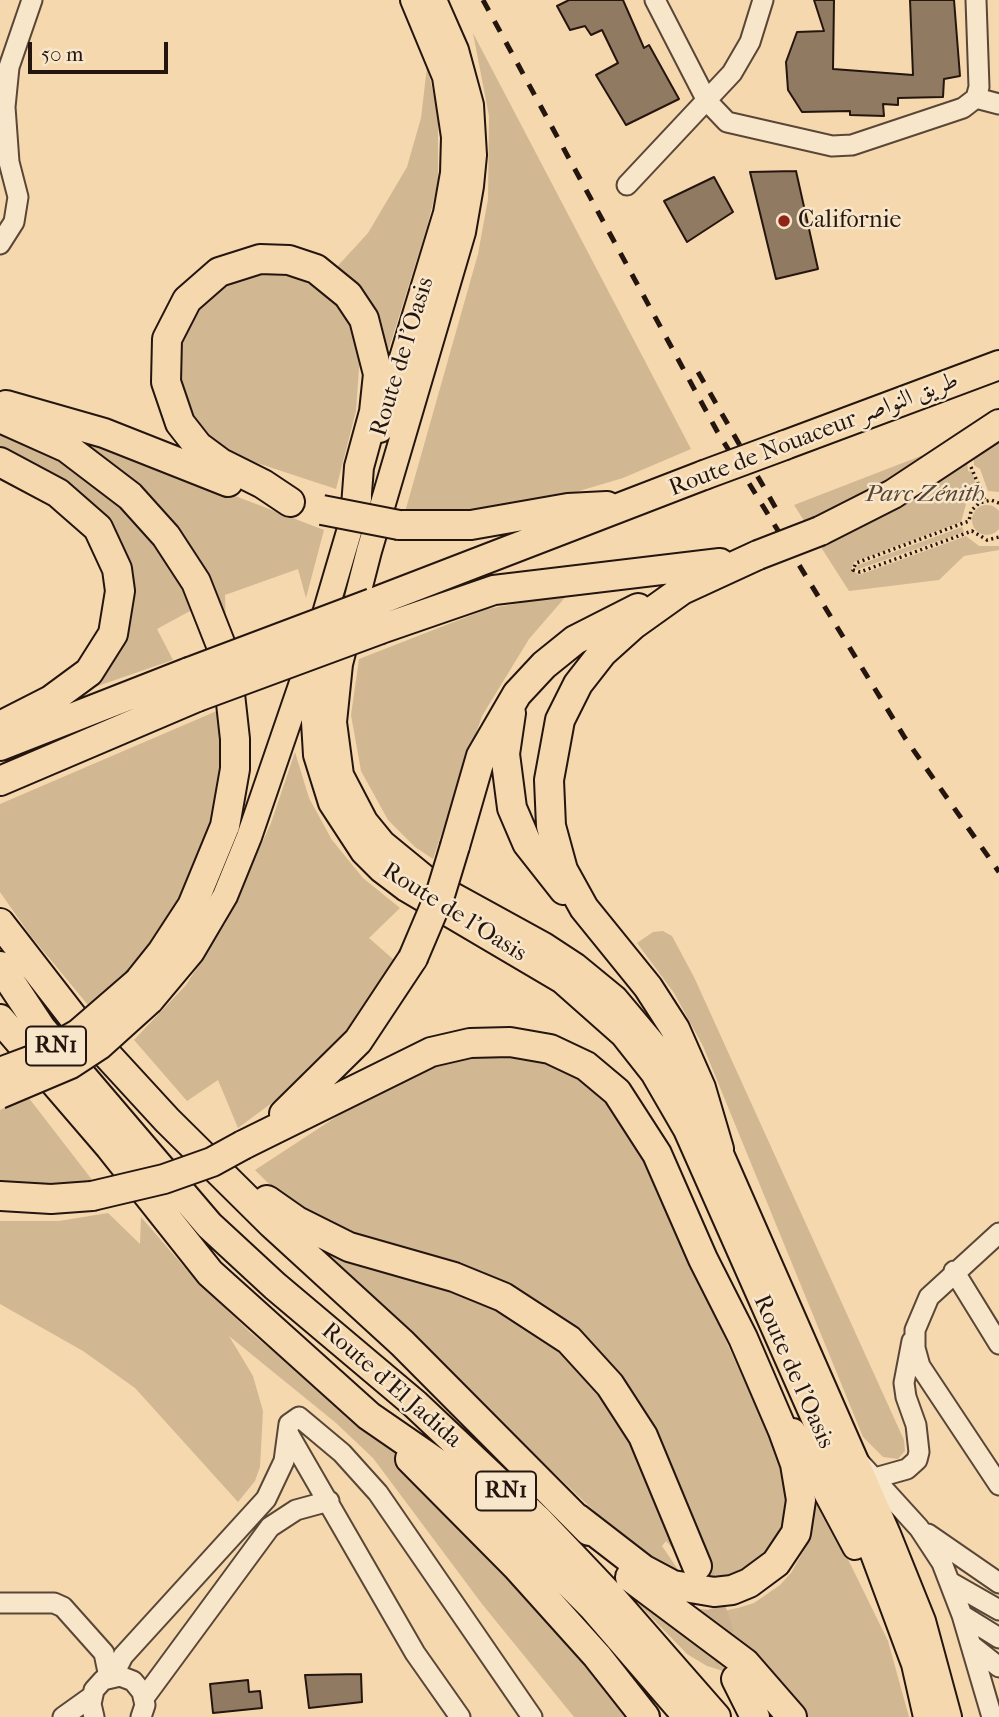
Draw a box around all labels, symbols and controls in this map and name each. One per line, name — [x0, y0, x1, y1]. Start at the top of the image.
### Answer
scale bar — [32, 28, 172, 72]
text: 50 m — [41, 42, 84, 66]
place label: Californie — [798, 207, 901, 235]
marker: Californie — [776, 213, 792, 229]
street label: Route de l'Oasis — [365, 274, 441, 440]
street label: Route de Nouaceur طريق النواصر — [665, 366, 963, 504]
park label: Parc Zénith — [865, 481, 985, 509]
street label: Route de l'Oasis — [376, 857, 532, 969]
road number: RN1 — [26, 1026, 86, 1065]
street label: Route de l'Oasis — [746, 1291, 840, 1453]
street label: Route d'El Jadida — [315, 1317, 467, 1455]
road number: RN1 — [476, 1472, 536, 1510]

